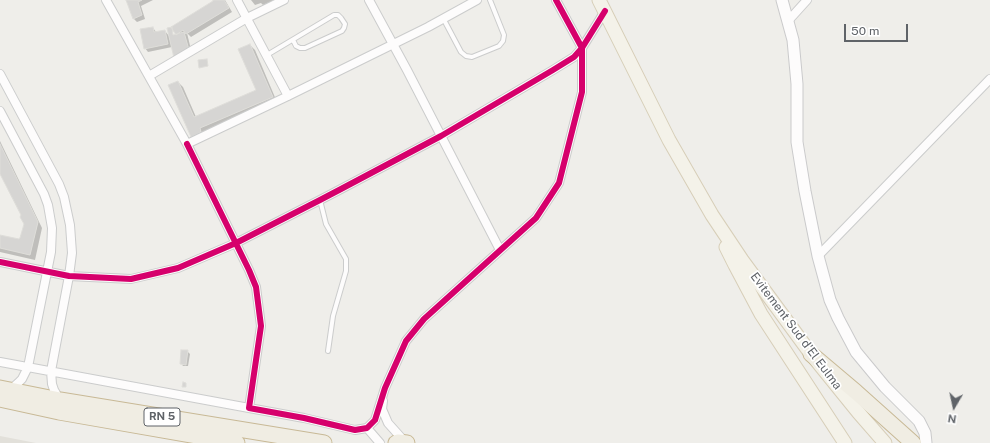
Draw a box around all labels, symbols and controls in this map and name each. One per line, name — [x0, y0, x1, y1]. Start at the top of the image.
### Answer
scale bar — [846, 16, 910, 42]
text: 50 m — [851, 24, 879, 38]
street label: Evitement Sud d'El Eulma — [747, 270, 845, 392]
north arrow — [934, 387, 974, 427]
road number: RN 5 — [144, 408, 180, 426]
text: N — [947, 412, 957, 425]

